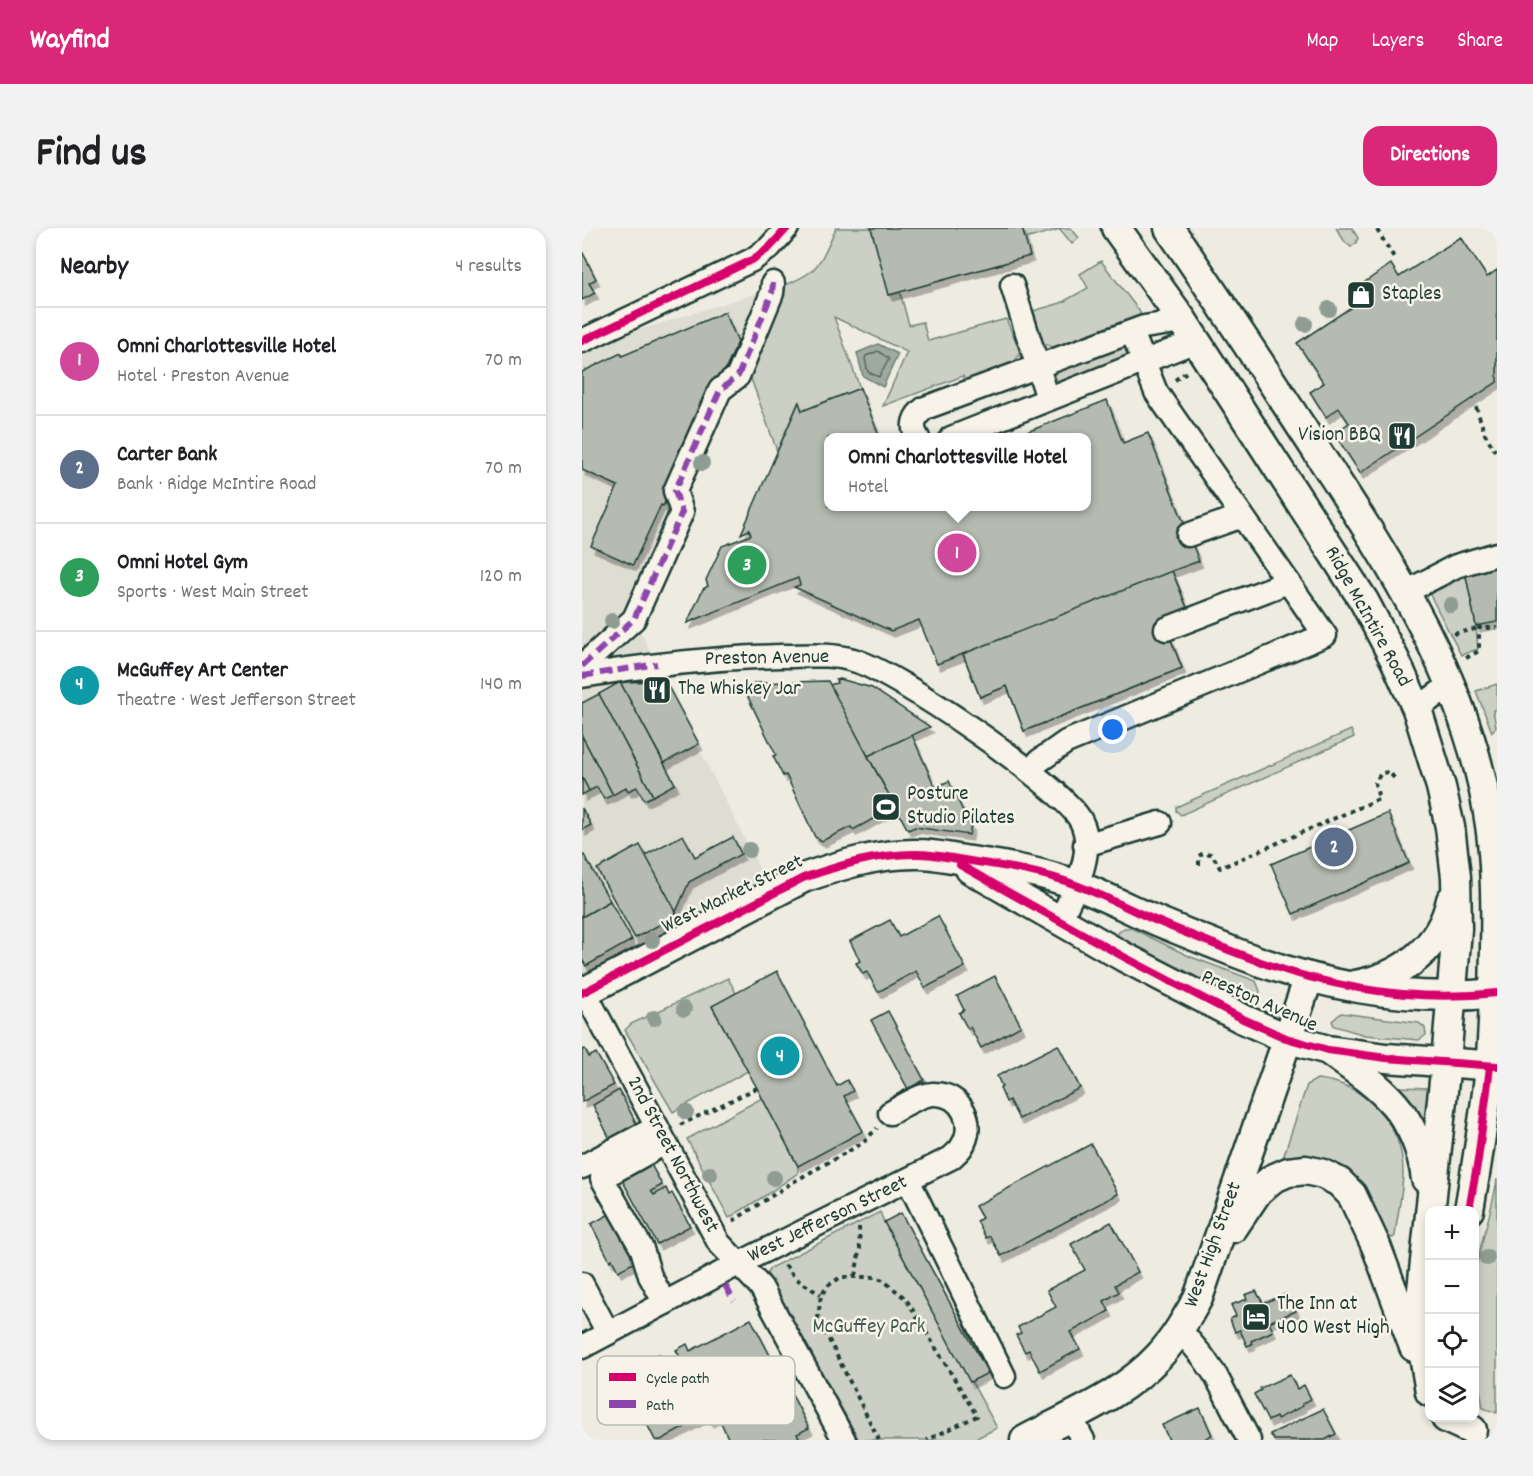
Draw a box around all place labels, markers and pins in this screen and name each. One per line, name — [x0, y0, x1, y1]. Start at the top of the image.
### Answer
shop icon: Staples — [1345, 279, 1377, 311]
place label: Staples — [1382, 280, 1442, 310]
restaurant icon: Vision BBQ — [1386, 420, 1418, 452]
place label: Vision BBQ — [1298, 421, 1381, 451]
pin: 1 — [938, 530, 976, 576]
pin: 3 — [728, 542, 766, 588]
restaurant icon: The Whiskey Jar — [641, 674, 673, 706]
place label: The Whiskey Jar — [678, 675, 801, 705]
place label: Posture Studio Pilates — [907, 780, 1015, 834]
sports icon: Posture Studio Pilates — [870, 791, 902, 823]
pin: 2 — [1314, 824, 1353, 870]
pin: 4 — [760, 1034, 800, 1078]
place label: The Inn at 400 West High — [1277, 1290, 1390, 1344]
hotel icon: The Inn at 400 West High — [1240, 1301, 1272, 1333]

